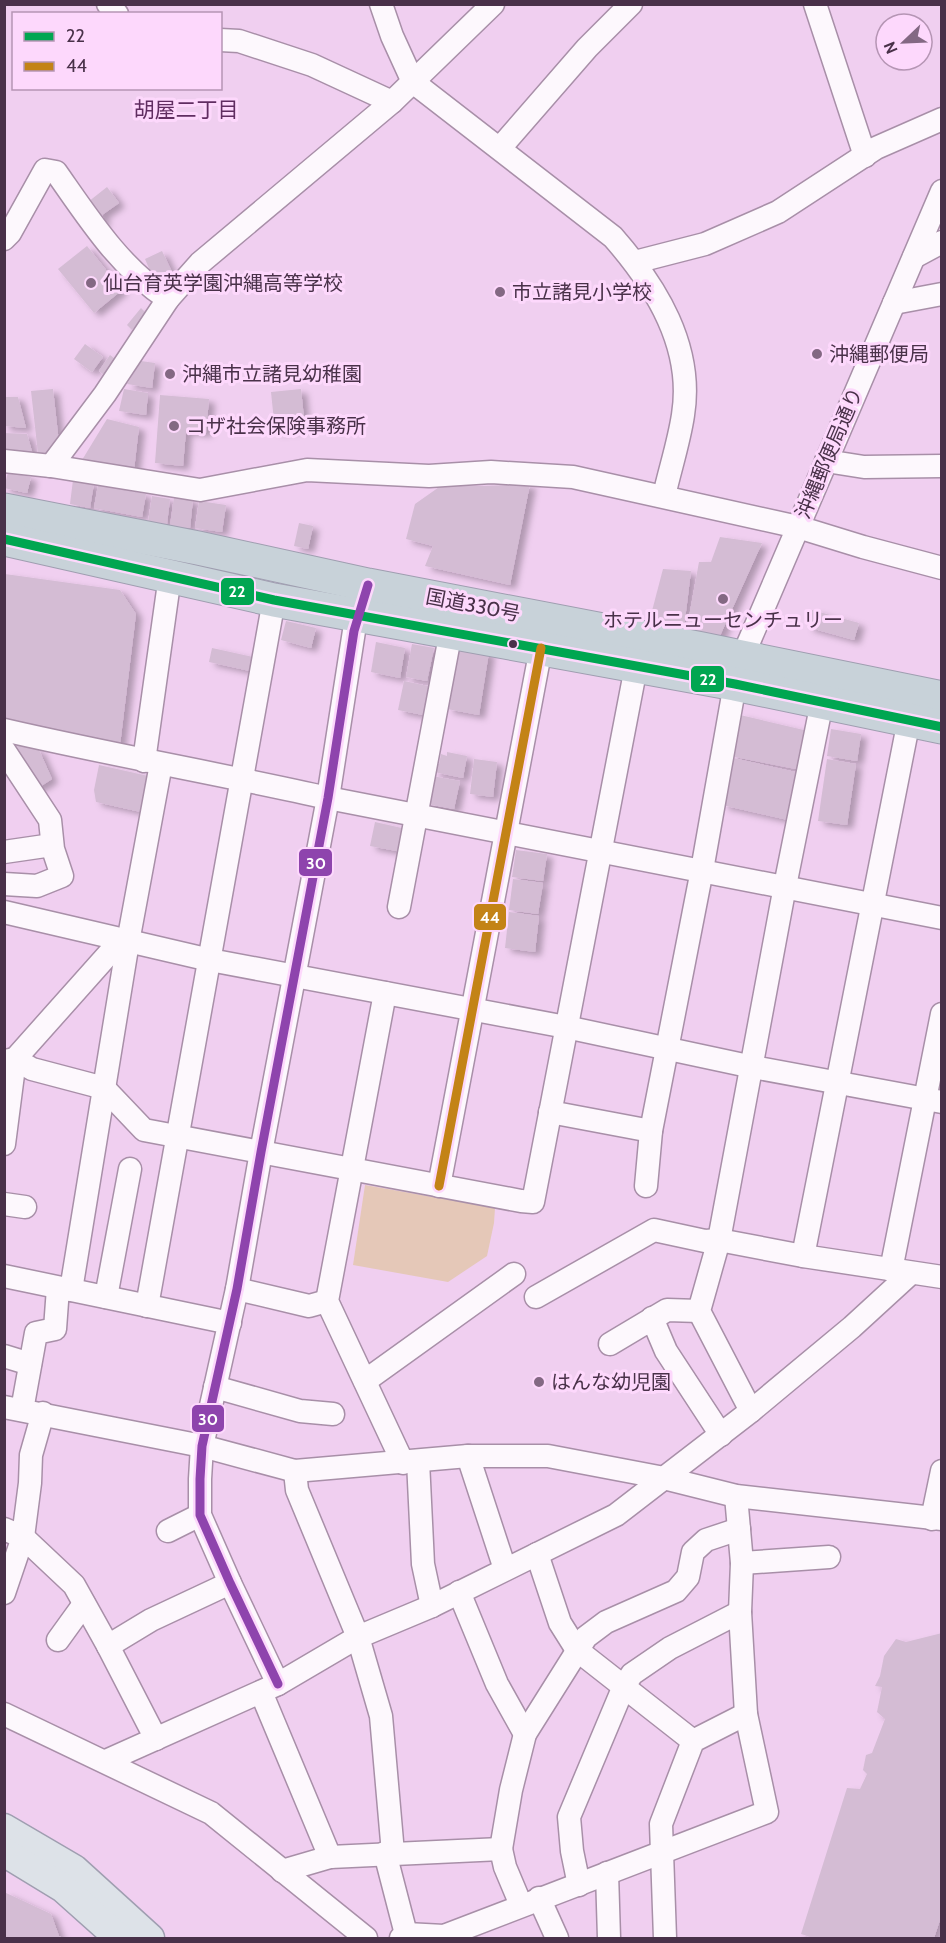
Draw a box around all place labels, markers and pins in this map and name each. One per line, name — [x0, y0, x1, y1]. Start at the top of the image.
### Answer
place label: 仙台育英学園沖縄高等学校 — [103, 271, 343, 295]
marker: 仙台育英学園沖縄高等学校 — [84, 276, 98, 290]
place label: 市立諸見小学校 — [512, 280, 652, 304]
marker: 市立諸見小学校 — [493, 285, 507, 299]
place label: 沖縄郵便局 — [829, 342, 929, 366]
marker: 沖縄郵便局 — [810, 347, 824, 361]
place label: 沖縄市立諸見幼稚園 — [182, 362, 362, 386]
marker: 沖縄市立諸見幼稚園 — [163, 367, 177, 381]
place label: コザ社会保険事務所 — [186, 414, 366, 438]
marker: コザ社会保険事務所 — [167, 419, 181, 433]
marker: ホテルニューセンチュリー — [716, 592, 730, 606]
place label: ホテルニューセンチュリー — [603, 608, 843, 632]
unlabelled marker — [507, 638, 519, 650]
place label: はんな幼児園 — [551, 1370, 671, 1394]
marker: はんな幼児園 — [532, 1375, 546, 1389]

